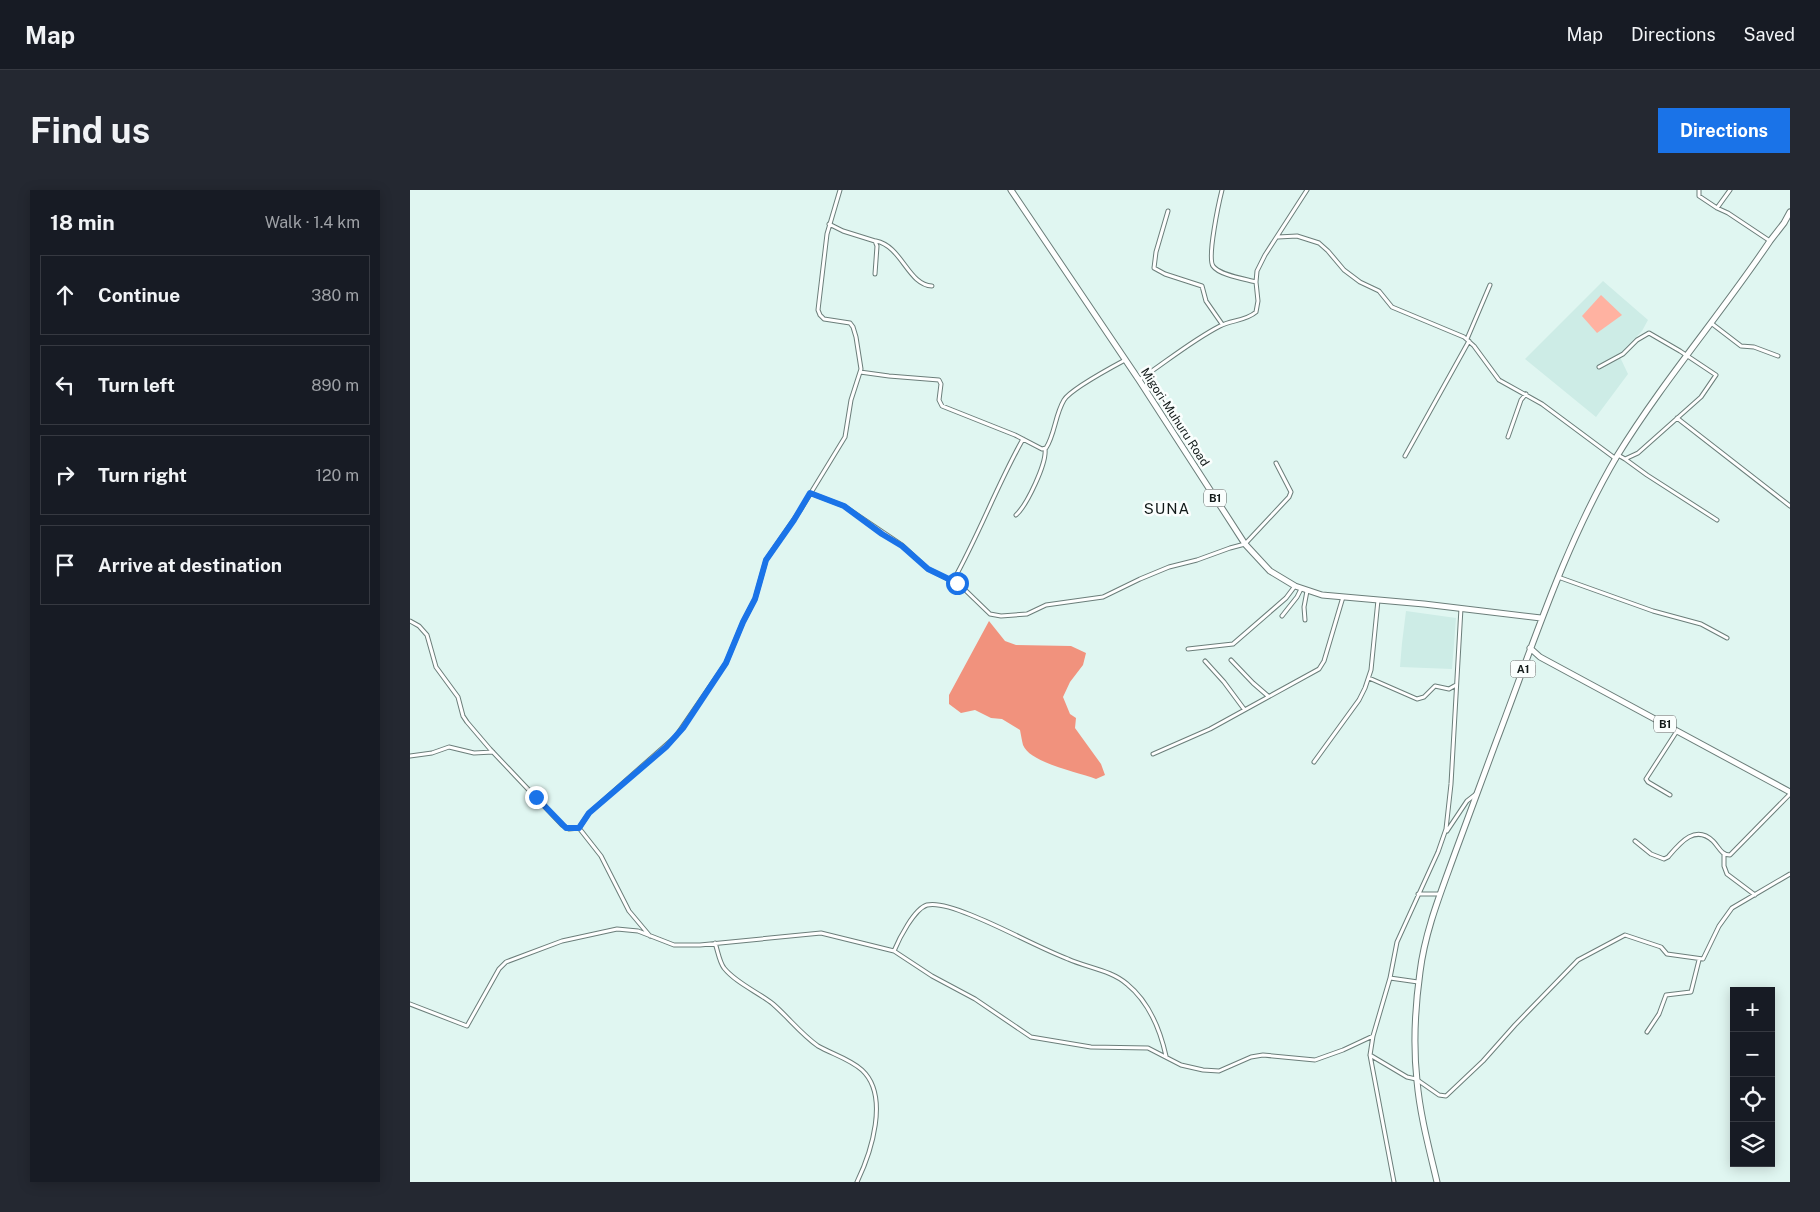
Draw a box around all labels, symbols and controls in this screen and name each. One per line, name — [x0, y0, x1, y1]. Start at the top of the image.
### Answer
text: Map — [25, 21, 75, 49]
text: Map — [1566, 24, 1603, 45]
text: Directions — [1631, 24, 1716, 45]
text: Saved — [1744, 24, 1795, 45]
button: Directions — [1658, 108, 1790, 153]
text: Find us — [30, 110, 150, 151]
text: 18 min — [50, 210, 115, 235]
text: Walk · 1.4 km — [265, 213, 360, 232]
icon: ahead — [51, 281, 79, 309]
text: Continue — [98, 284, 180, 306]
text: 380 m — [311, 286, 359, 305]
street label: Migori-Muhuru Road — [1138, 365, 1212, 469]
icon: left — [51, 371, 79, 399]
text: Turn left — [98, 374, 175, 396]
text: 890 m — [311, 376, 359, 395]
icon: right — [51, 461, 79, 489]
text: Turn right — [98, 464, 187, 486]
text: 120 m — [315, 466, 359, 485]
road number: B1 — [1204, 490, 1226, 506]
district label: SUNA — [1144, 500, 1190, 517]
icon: arrive — [51, 551, 79, 579]
text: Arrive at destination — [98, 554, 282, 576]
route start — [946, 572, 969, 595]
road number: A1 — [1510, 660, 1536, 678]
road number: B1 — [1654, 716, 1676, 732]
route end — [525, 786, 548, 809]
map controls — [1730, 987, 1775, 1167]
button: + — [1730, 987, 1775, 1032]
button: − — [1730, 1032, 1775, 1077]
button: locate — [1730, 1077, 1775, 1122]
button: layers — [1730, 1122, 1775, 1167]

